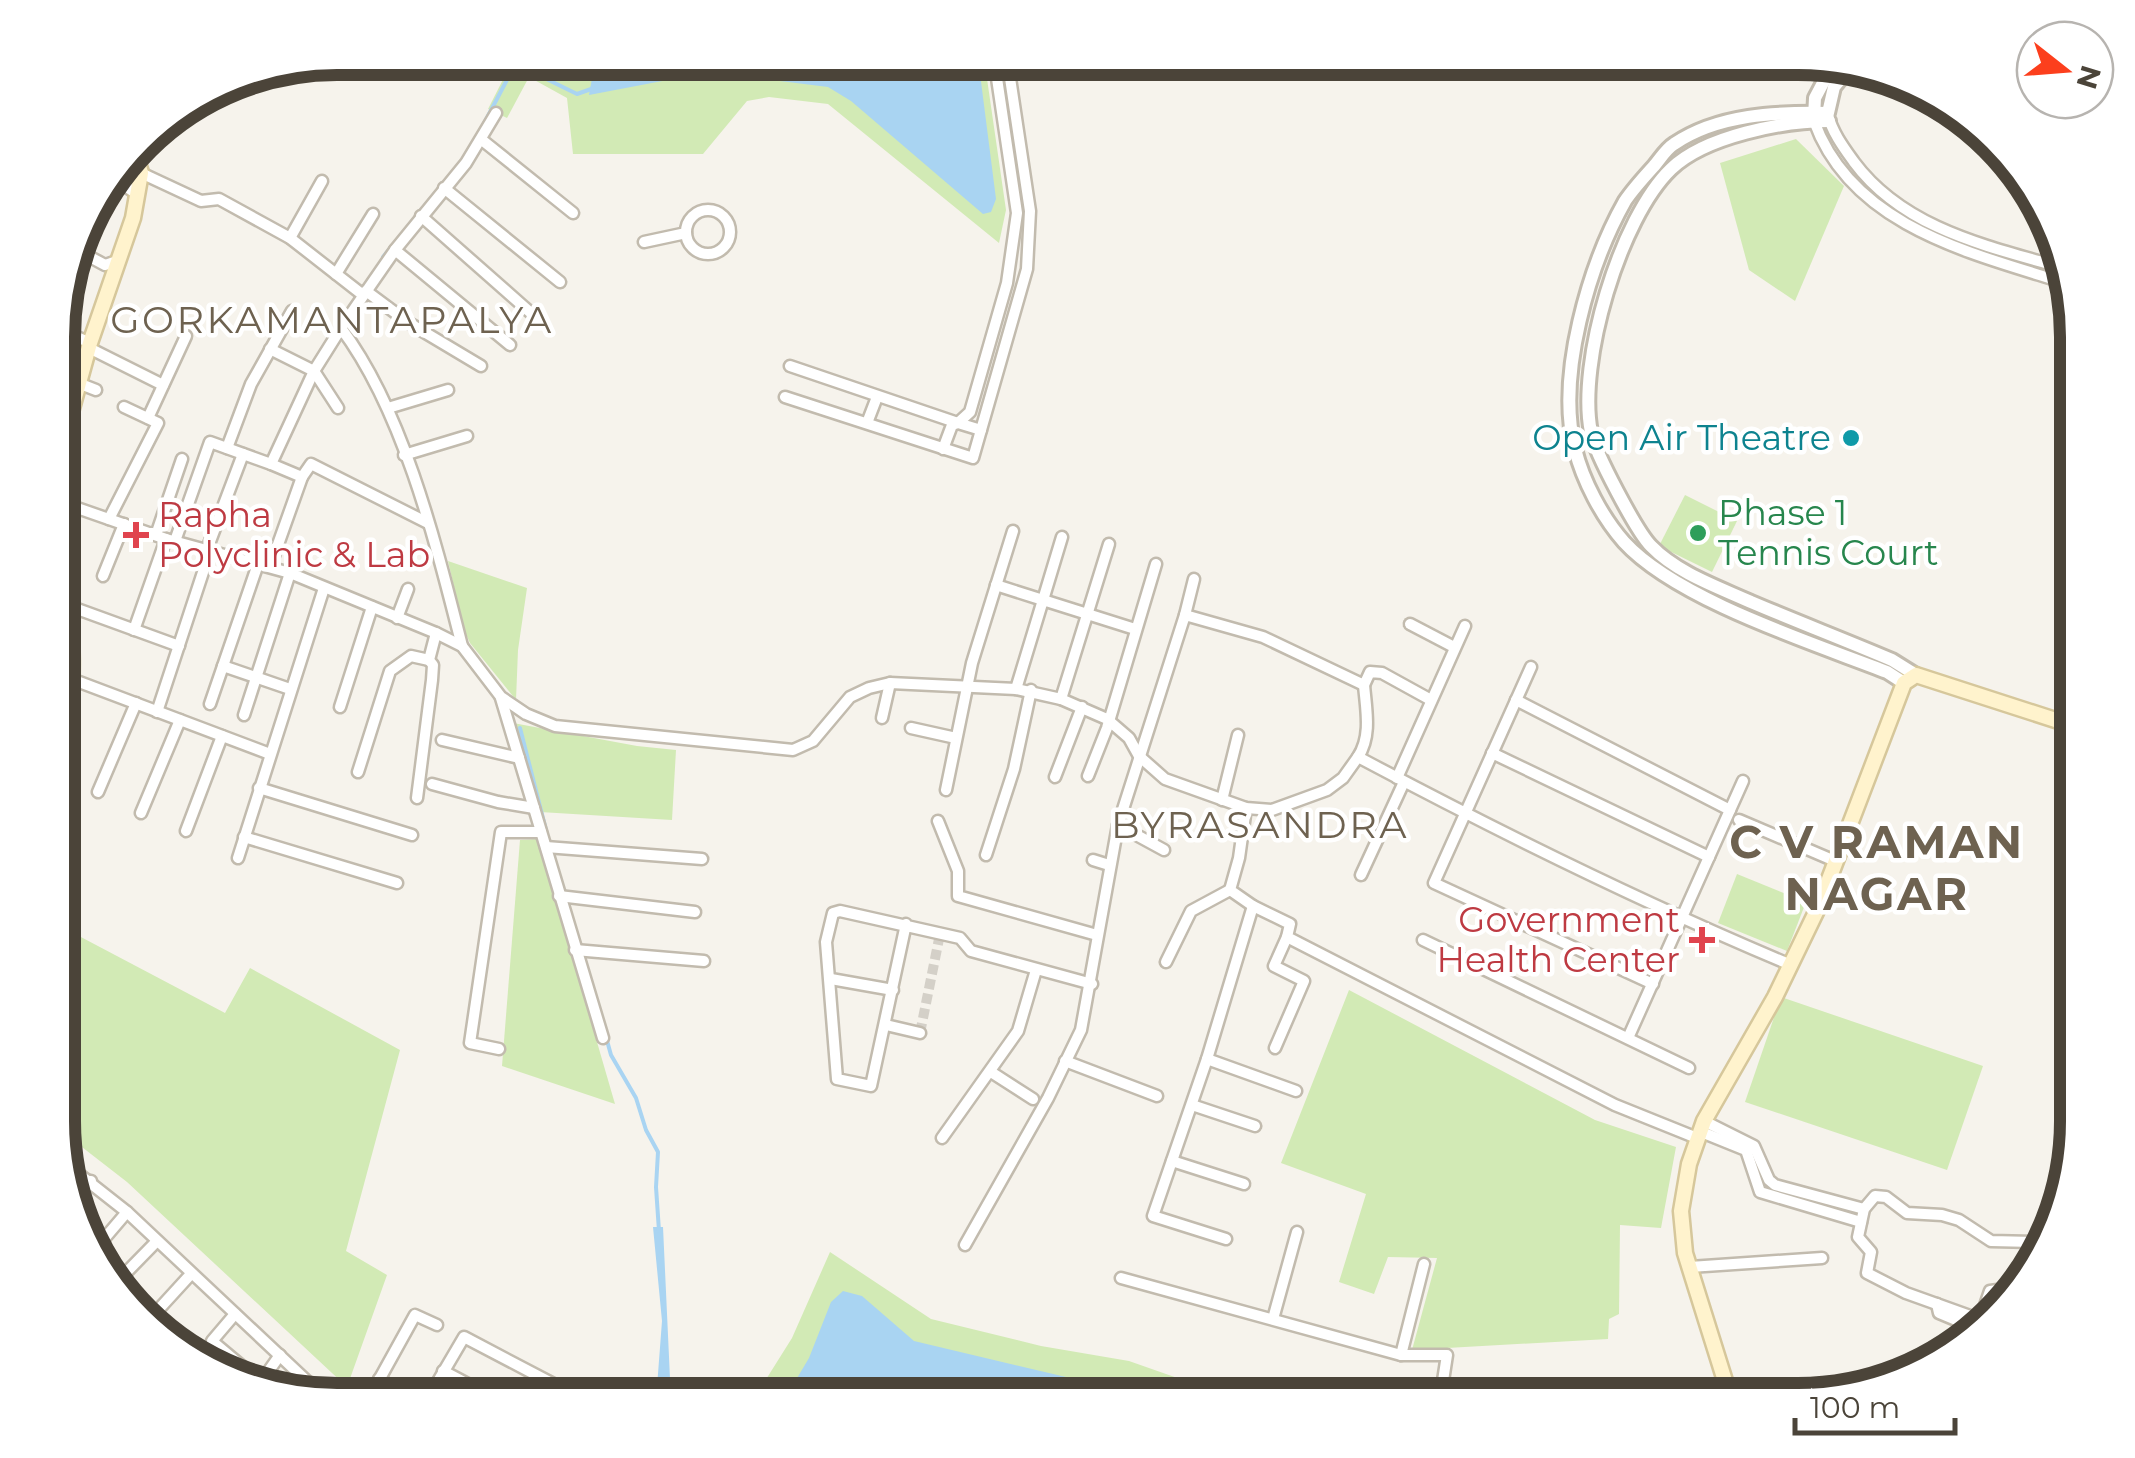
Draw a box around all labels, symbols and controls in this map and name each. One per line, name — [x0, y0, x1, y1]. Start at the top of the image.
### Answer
north arrow — [2015, 20, 2115, 120]
text: N — [2069, 62, 2108, 93]
district label: GORKAMANTAPALYA — [110, 296, 554, 343]
place label: Open Air Theatre — [1532, 416, 1831, 459]
marker: Open Air Theatre — [1840, 427, 1862, 449]
place label: Phase 1 Tennis Court — [1718, 491, 1939, 574]
place label: Rapha Polyclinic & Lab — [158, 493, 430, 576]
marker: Rapha Polyclinic & Lab — [123, 522, 149, 548]
marker: Phase 1 Tennis Court — [1687, 522, 1709, 544]
district label: BYRASANDRA — [1111, 801, 1409, 848]
district label: C V RAMAN NAGAR — [1729, 814, 2025, 921]
place label: Government Health Center — [1437, 898, 1680, 981]
marker: Government Health Center — [1689, 927, 1715, 953]
scale bar — [1795, 1373, 1955, 1435]
text: 100 m — [1810, 1389, 1900, 1426]

